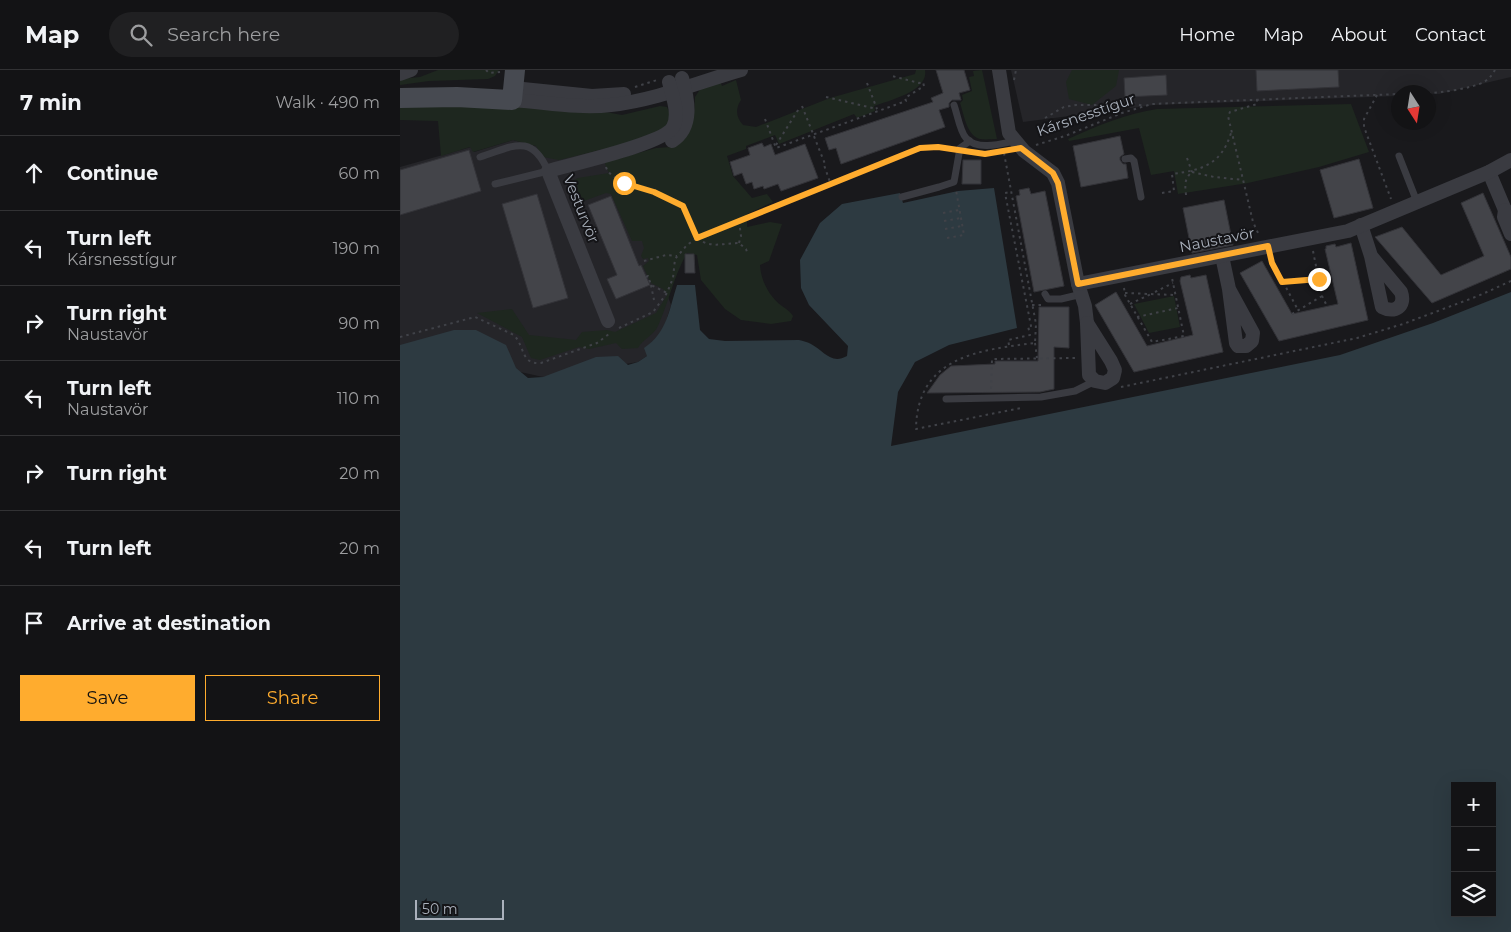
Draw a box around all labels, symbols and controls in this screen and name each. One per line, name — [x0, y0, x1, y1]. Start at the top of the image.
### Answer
search box — [109, 12, 459, 57]
text: Map — [25, 20, 79, 49]
icon: search — [127, 21, 155, 49]
text: Search here — [167, 23, 280, 46]
text: Home — [1179, 24, 1235, 46]
text: Map — [1263, 24, 1303, 46]
text: About — [1331, 24, 1387, 46]
text: Contact — [1415, 24, 1486, 46]
north arrow — [1391, 85, 1436, 130]
street label: Kársnesstígur — [1034, 89, 1138, 140]
text: 7 min — [20, 90, 82, 115]
text: Walk · 490 m — [275, 93, 380, 112]
icon: ahead — [20, 159, 48, 187]
text: Continue — [67, 162, 158, 185]
text: 60 m — [338, 164, 380, 183]
street label: Vesturvör — [559, 172, 604, 246]
route start — [613, 172, 636, 195]
street label: Naustavör — [1178, 223, 1256, 256]
text: Turn left — [67, 227, 152, 250]
icon: left — [20, 234, 48, 262]
text: 190 m — [333, 239, 380, 258]
text: Kársnesstígur — [67, 250, 177, 269]
route end — [1308, 268, 1331, 291]
text: Turn right — [67, 302, 167, 325]
icon: right — [20, 309, 48, 337]
text: 90 m — [338, 314, 380, 333]
text: Naustavör — [67, 325, 148, 344]
text: Turn left — [67, 377, 152, 400]
icon: left — [20, 384, 48, 412]
text: 110 m — [337, 389, 380, 408]
text: Naustavör — [67, 400, 148, 419]
icon: right — [20, 459, 48, 487]
text: Turn right — [67, 462, 167, 485]
text: 20 m — [339, 464, 380, 483]
icon: left — [20, 534, 48, 562]
text: Turn left — [67, 537, 152, 560]
text: 20 m — [339, 539, 380, 558]
icon: arrive — [20, 609, 48, 637]
text: Arrive at destination — [67, 612, 271, 635]
button: Save — [20, 675, 195, 721]
button: Share — [205, 675, 380, 721]
map controls — [1451, 782, 1496, 917]
button: + — [1451, 782, 1496, 827]
button: − — [1451, 827, 1496, 872]
button: layers — [1451, 872, 1496, 917]
scale bar — [415, 897, 504, 920]
text: 50 m — [422, 900, 458, 918]

